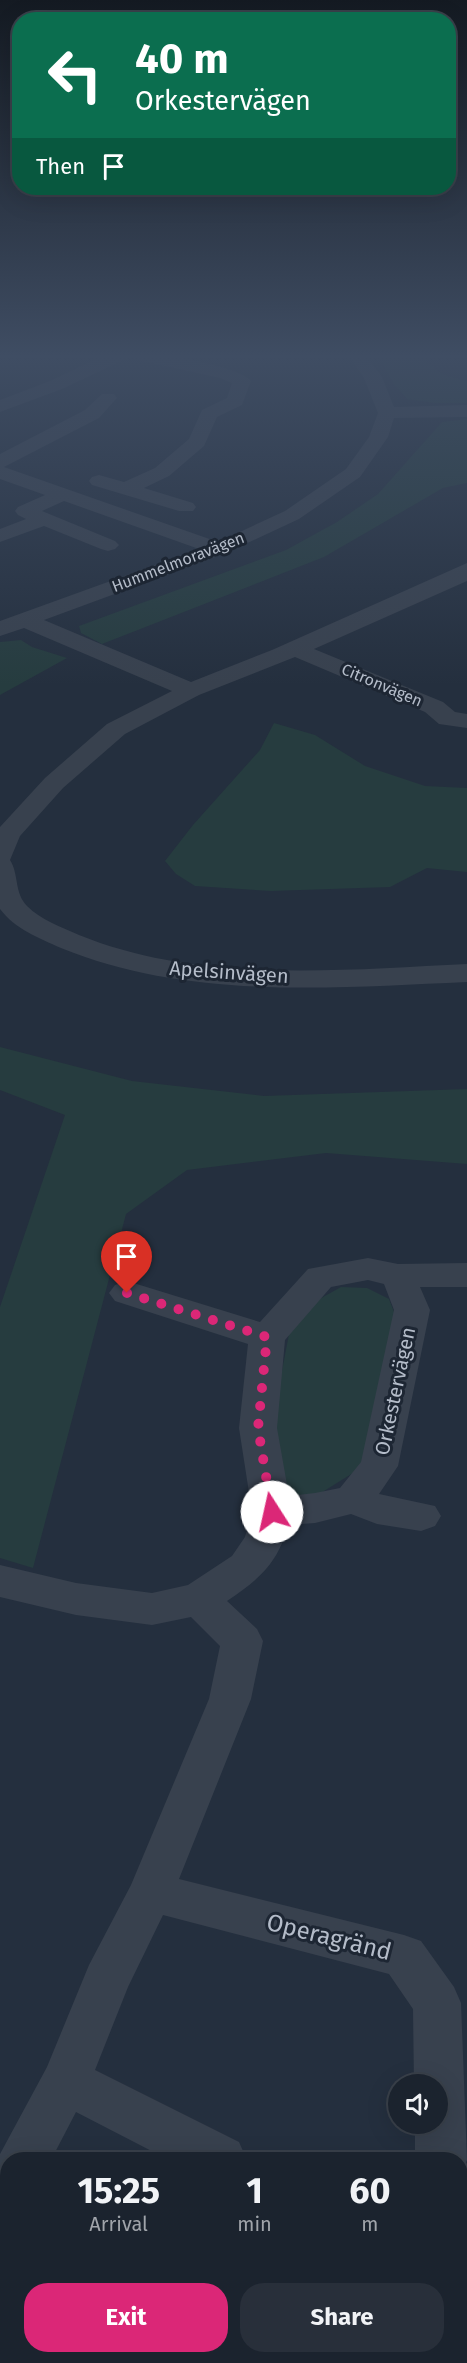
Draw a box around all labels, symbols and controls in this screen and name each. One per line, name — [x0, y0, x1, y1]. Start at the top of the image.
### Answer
text: 40 m — [135, 34, 229, 84]
icon: left — [36, 36, 114, 114]
text: Orkestervägen — [135, 85, 311, 117]
icon: arrive — [97, 150, 130, 183]
text: Then — [36, 153, 85, 180]
street label: Hummelmoravägen — [109, 528, 247, 596]
street label: Citronvägen — [339, 659, 425, 711]
street label: Apelsinvägen — [169, 956, 289, 988]
pin — [101, 1231, 152, 1293]
icon: arrive — [110, 1240, 143, 1273]
street label: Orkestervägen — [370, 1325, 420, 1457]
position arrow — [240, 1480, 304, 1544]
street label: Operagränd — [264, 1908, 394, 1966]
map controls — [388, 2074, 448, 2134]
button: sound — [388, 2074, 448, 2134]
text: 15:25 — [77, 2169, 160, 2213]
text: 1 — [246, 2169, 263, 2213]
text: 60 — [349, 2169, 391, 2213]
text: Arrival — [89, 2212, 148, 2236]
text: min — [237, 2212, 272, 2236]
text: m — [361, 2212, 378, 2236]
button: Exit — [24, 2283, 228, 2352]
button: Share — [240, 2283, 444, 2352]

